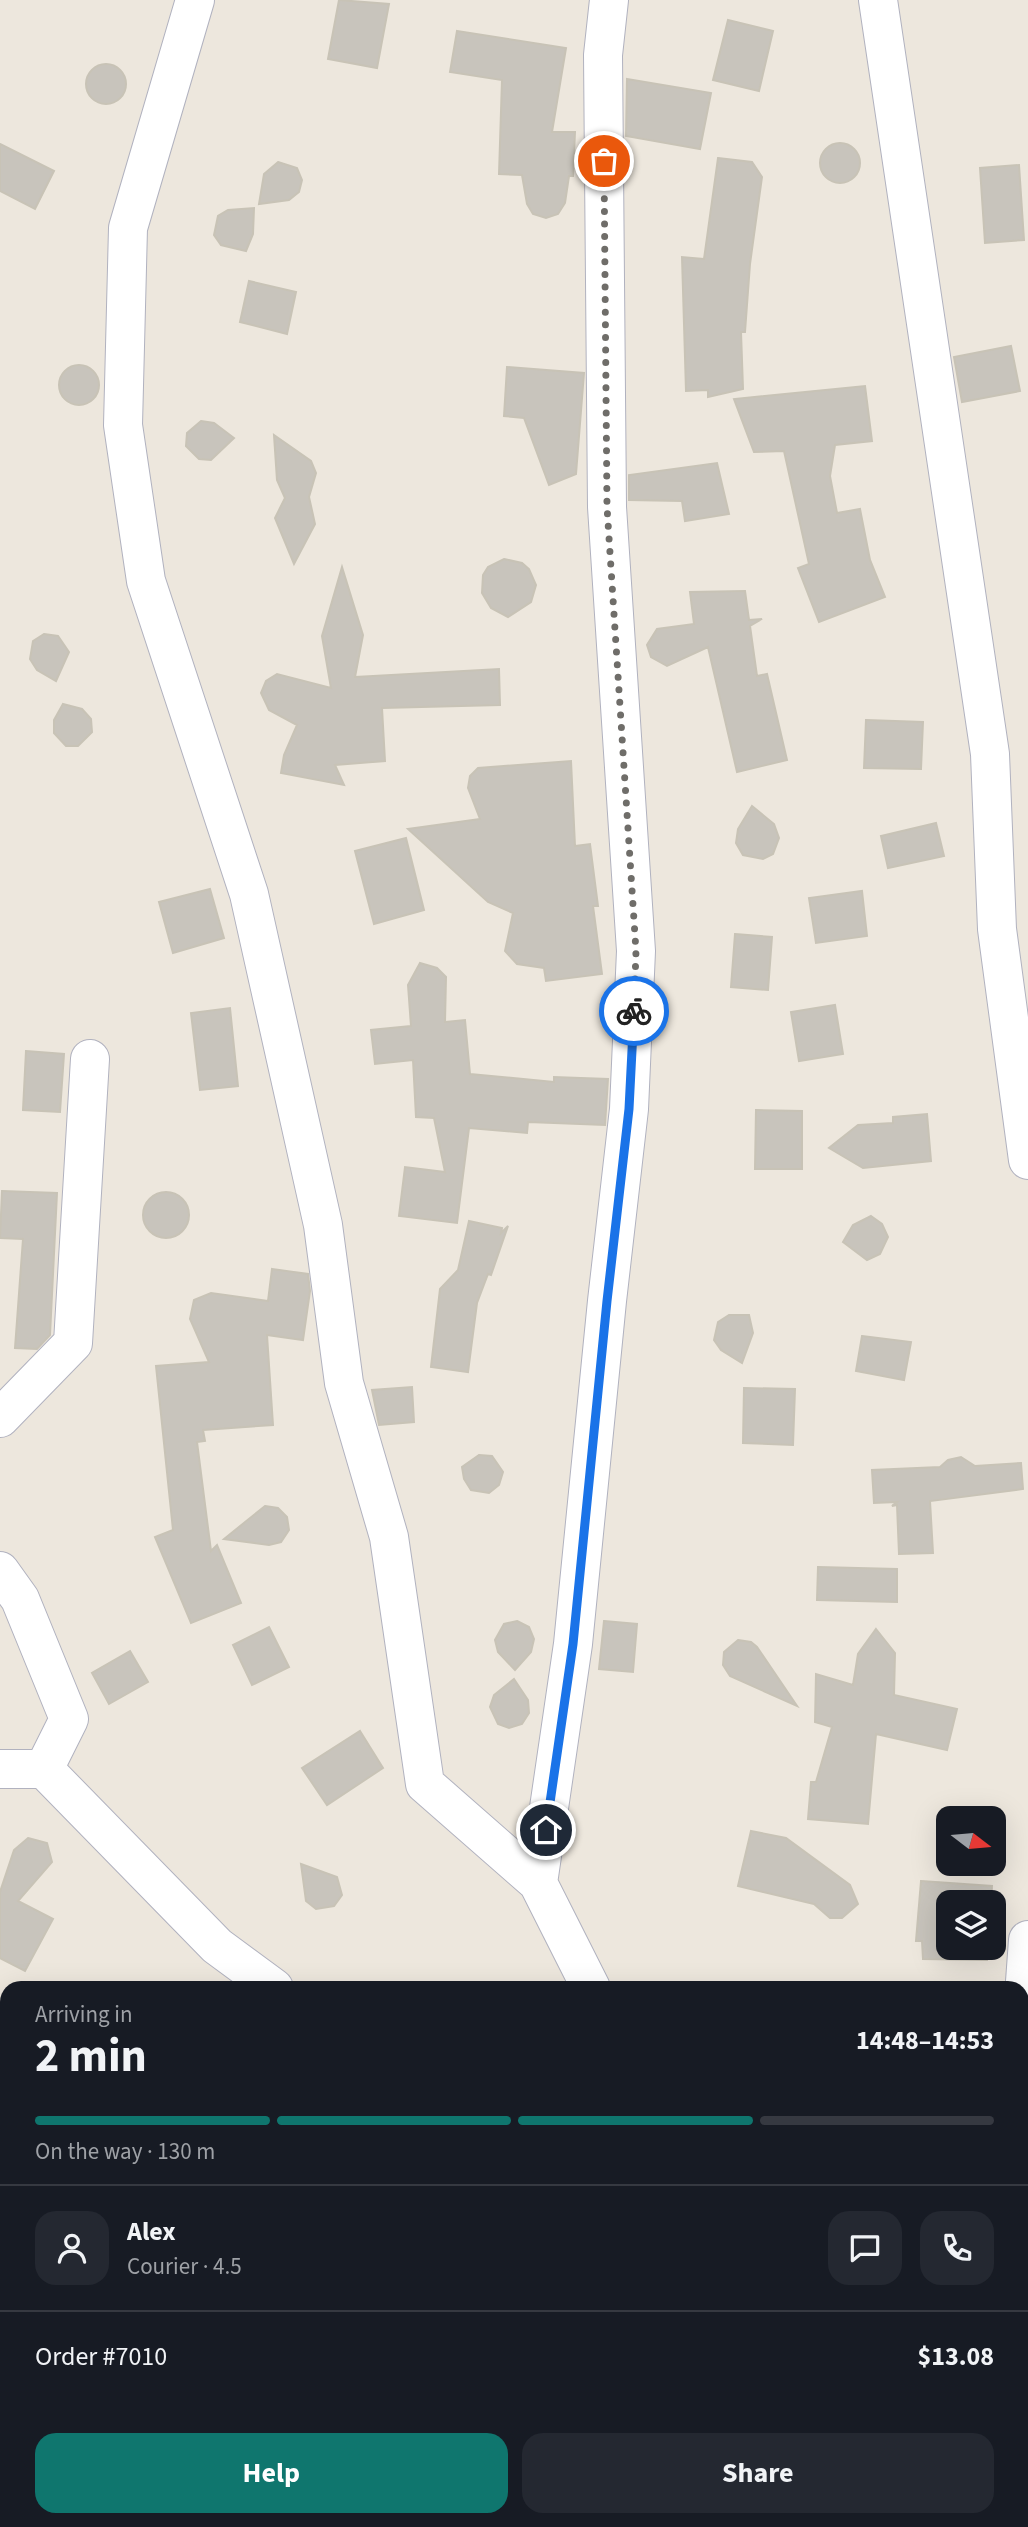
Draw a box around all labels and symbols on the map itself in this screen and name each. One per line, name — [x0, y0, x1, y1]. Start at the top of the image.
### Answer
pin — [574, 131, 634, 191]
courier — [599, 976, 669, 1046]
pin — [516, 1800, 576, 1860]
north arrow — [936, 1806, 1006, 1876]

